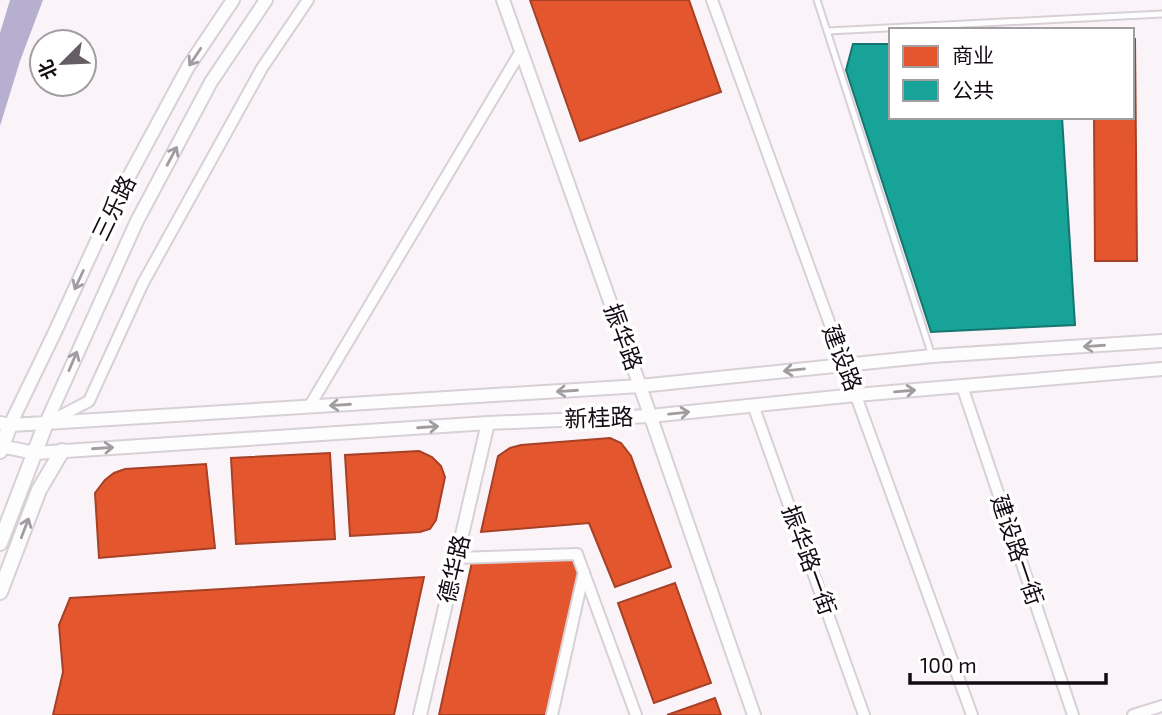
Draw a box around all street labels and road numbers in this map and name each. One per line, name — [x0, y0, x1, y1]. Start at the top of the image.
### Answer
street label: 三乐路 — [85, 170, 141, 245]
street label: 振华路 — [599, 299, 649, 374]
street label: 建设路 — [817, 320, 868, 395]
street label: 新桂路 — [564, 402, 634, 432]
street label: 建设路一街 — [986, 491, 1050, 609]
street label: 振华路一街 — [777, 501, 843, 618]
street label: 德华路 — [432, 532, 474, 606]

